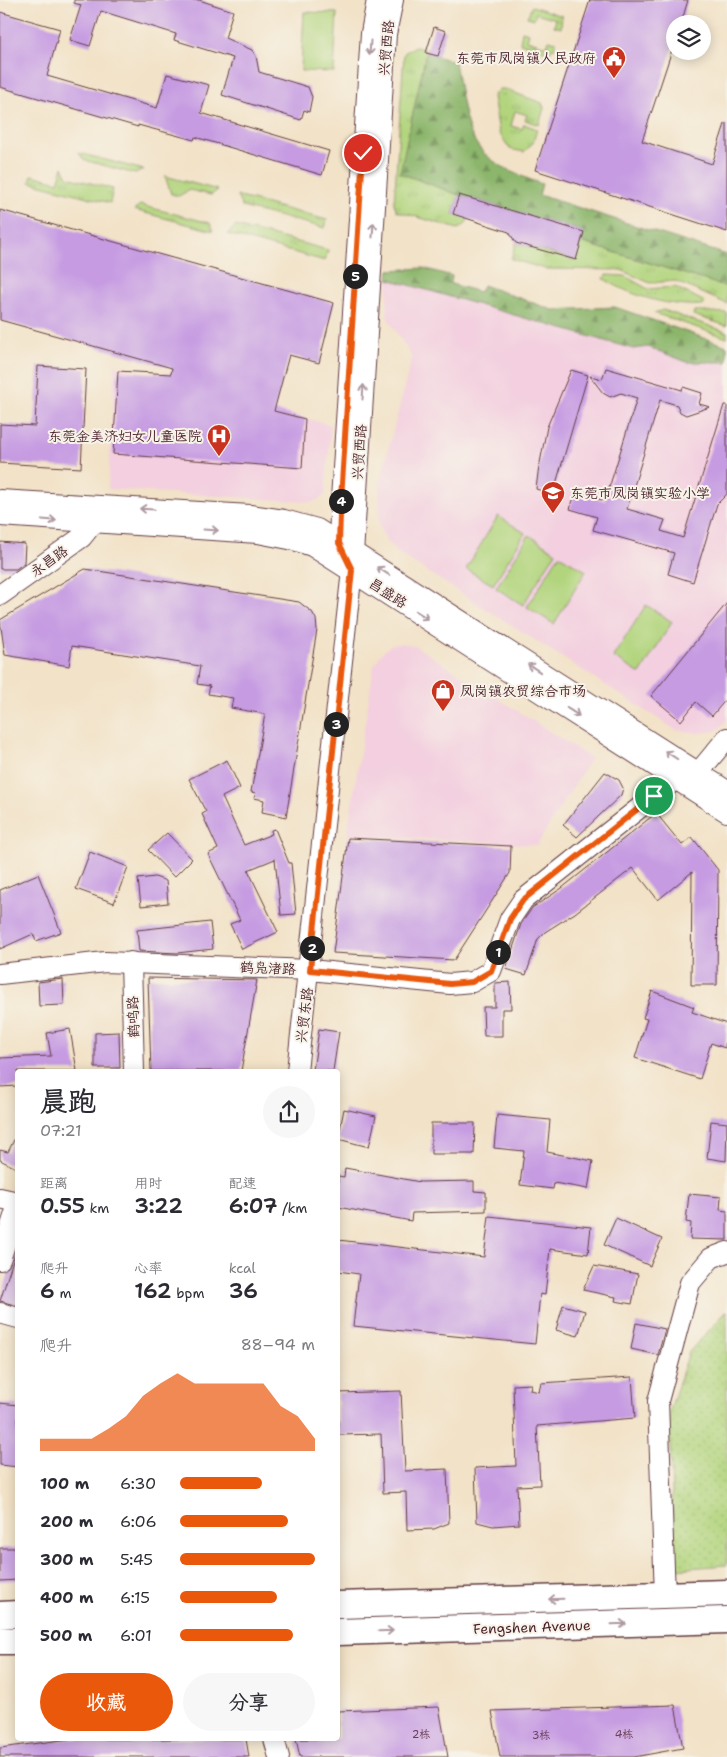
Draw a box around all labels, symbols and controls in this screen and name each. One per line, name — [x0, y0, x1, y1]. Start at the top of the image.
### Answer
map controls — [666, 15, 711, 60]
button: layers — [666, 15, 711, 60]
street label: 兴贸西路 — [375, 19, 397, 77]
one-way arrow — [366, 40, 375, 56]
public building icon: 东莞市凤岗镇人民政府 — [601, 45, 627, 79]
place label: 东莞市凤岗镇人民政府 — [456, 49, 596, 67]
pin — [342, 132, 384, 174]
icon: check — [349, 139, 377, 167]
one-way arrow — [368, 222, 378, 238]
pin: 5 — [342, 264, 368, 288]
text: 5 — [351, 267, 360, 285]
one-way arrow — [358, 384, 367, 400]
hospital icon: 东莞金美济妇女儿童医院 — [206, 423, 232, 457]
street label: 兴贸西路 — [348, 423, 370, 481]
place label: 东莞金美济妇女儿童医院 — [48, 427, 202, 445]
school or university icon: 东莞市凤岗镇实验小学 — [540, 480, 566, 514]
place label: 东莞市凤岗镇实验小学 — [570, 484, 710, 502]
pin: 4 — [328, 488, 354, 514]
text: 4 — [337, 492, 346, 510]
one-way arrow — [139, 504, 155, 513]
one-way arrow — [40, 515, 56, 524]
one-way arrow — [203, 525, 219, 534]
street label: 永昌路 — [27, 542, 71, 580]
one-way arrow — [376, 565, 390, 575]
street label: 昌盛路 — [365, 574, 411, 612]
one-way arrow — [414, 610, 428, 620]
one-way arrow — [528, 663, 542, 673]
shop icon: 凤岗镇农贸综合市场 — [430, 678, 456, 712]
place label: 凤岗镇农贸综合市场 — [460, 682, 586, 700]
one-way arrow — [566, 707, 580, 718]
pin: 3 — [324, 712, 348, 736]
text: 3 — [332, 715, 341, 733]
one-way arrow — [665, 750, 679, 760]
pin — [633, 775, 675, 817]
icon: arrive — [640, 782, 668, 810]
pin: 2 — [300, 936, 324, 960]
text: 2 — [308, 939, 317, 957]
pin: 1 — [486, 940, 510, 964]
text: 1 — [495, 943, 502, 961]
street label: 鹤凫渚路 — [240, 958, 296, 978]
street label: 兴贸东路 — [292, 986, 316, 1044]
street label: 鹤鸣路 — [123, 996, 143, 1038]
text: 晨跑 — [40, 1082, 96, 1120]
button: share — [263, 1086, 315, 1138]
text: 07:21 — [40, 1120, 82, 1141]
text: 距离 — [40, 1174, 68, 1192]
text: 用时 — [134, 1174, 162, 1192]
text: 配速 — [229, 1174, 257, 1192]
text: 0.55 — [40, 1192, 85, 1220]
text: 3:22 — [134, 1192, 183, 1220]
text: 6:07 — [229, 1192, 278, 1220]
text: km — [85, 1199, 109, 1217]
text: /km — [278, 1199, 307, 1217]
text: 爬升 — [40, 1259, 68, 1277]
text: 心率 — [134, 1259, 162, 1277]
text: kcal — [229, 1259, 256, 1277]
text: 6 — [40, 1277, 55, 1305]
text: 162 — [134, 1277, 172, 1305]
text: 36 — [229, 1277, 258, 1305]
text: m — [55, 1284, 72, 1302]
text: bpm — [172, 1284, 205, 1302]
text: 88–94 m — [241, 1334, 315, 1355]
text: 爬升 — [40, 1335, 72, 1356]
text: 100 m — [40, 1473, 89, 1494]
text: 6:30 — [120, 1473, 156, 1494]
text: 200 m — [40, 1511, 93, 1532]
text: 6:06 — [120, 1511, 157, 1532]
text: 300 m — [40, 1549, 94, 1570]
text: 5:45 — [120, 1549, 153, 1570]
text: 400 m — [40, 1587, 94, 1608]
text: 6:15 — [120, 1587, 150, 1608]
one-way arrow — [548, 1594, 564, 1604]
street label: Fengshen Avenue — [473, 1616, 591, 1638]
one-way arrow — [610, 1619, 626, 1629]
text: 500 m — [40, 1625, 92, 1646]
text: 6:01 — [120, 1625, 152, 1646]
one-way arrow — [378, 1626, 394, 1636]
button: 收藏 — [40, 1673, 173, 1731]
button: 分享 — [183, 1673, 315, 1731]
house number: 2栋 — [412, 1727, 430, 1742]
house number: 4栋 — [615, 1727, 633, 1742]
house number: 3栋 — [532, 1728, 550, 1743]

